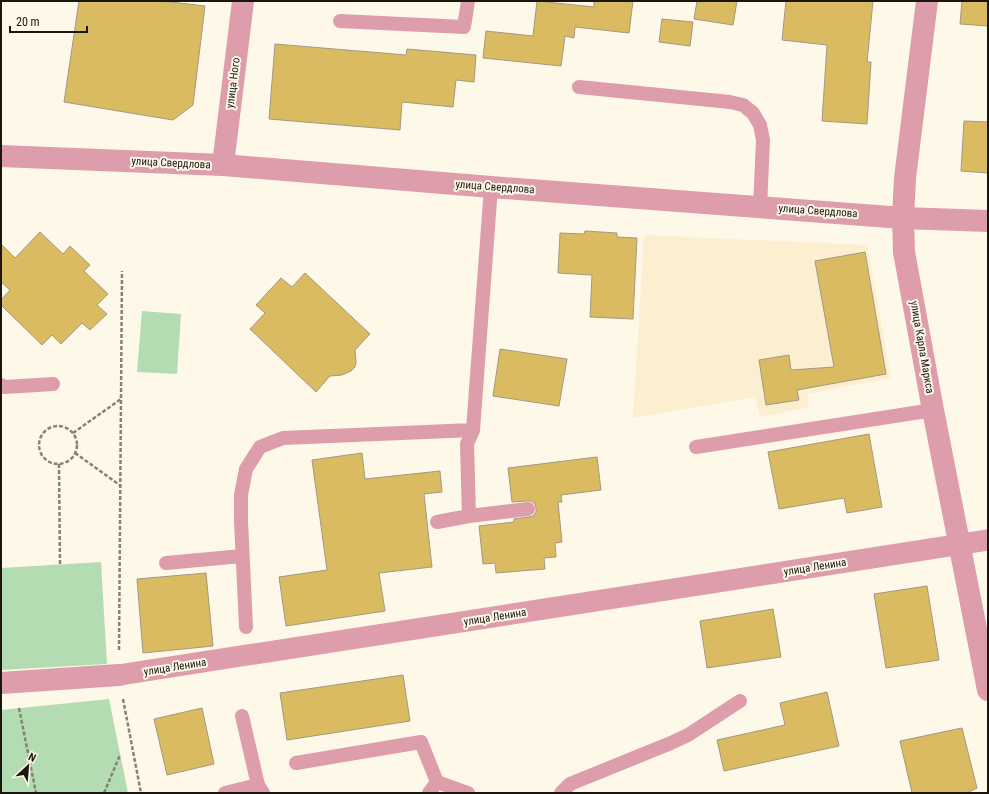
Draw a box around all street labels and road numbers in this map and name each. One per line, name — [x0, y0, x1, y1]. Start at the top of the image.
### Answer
street label: улица Ного — [223, 56, 243, 109]
street label: улица Свердлова — [131, 154, 211, 172]
street label: улица Свердлова — [455, 178, 535, 196]
street label: улица Свердлова — [778, 202, 858, 220]
street label: улица Карла Маркса — [907, 300, 937, 394]
street label: улица Ленина — [783, 556, 847, 578]
street label: улица Ленина — [463, 606, 527, 628]
street label: улица Ленина — [143, 656, 207, 678]

